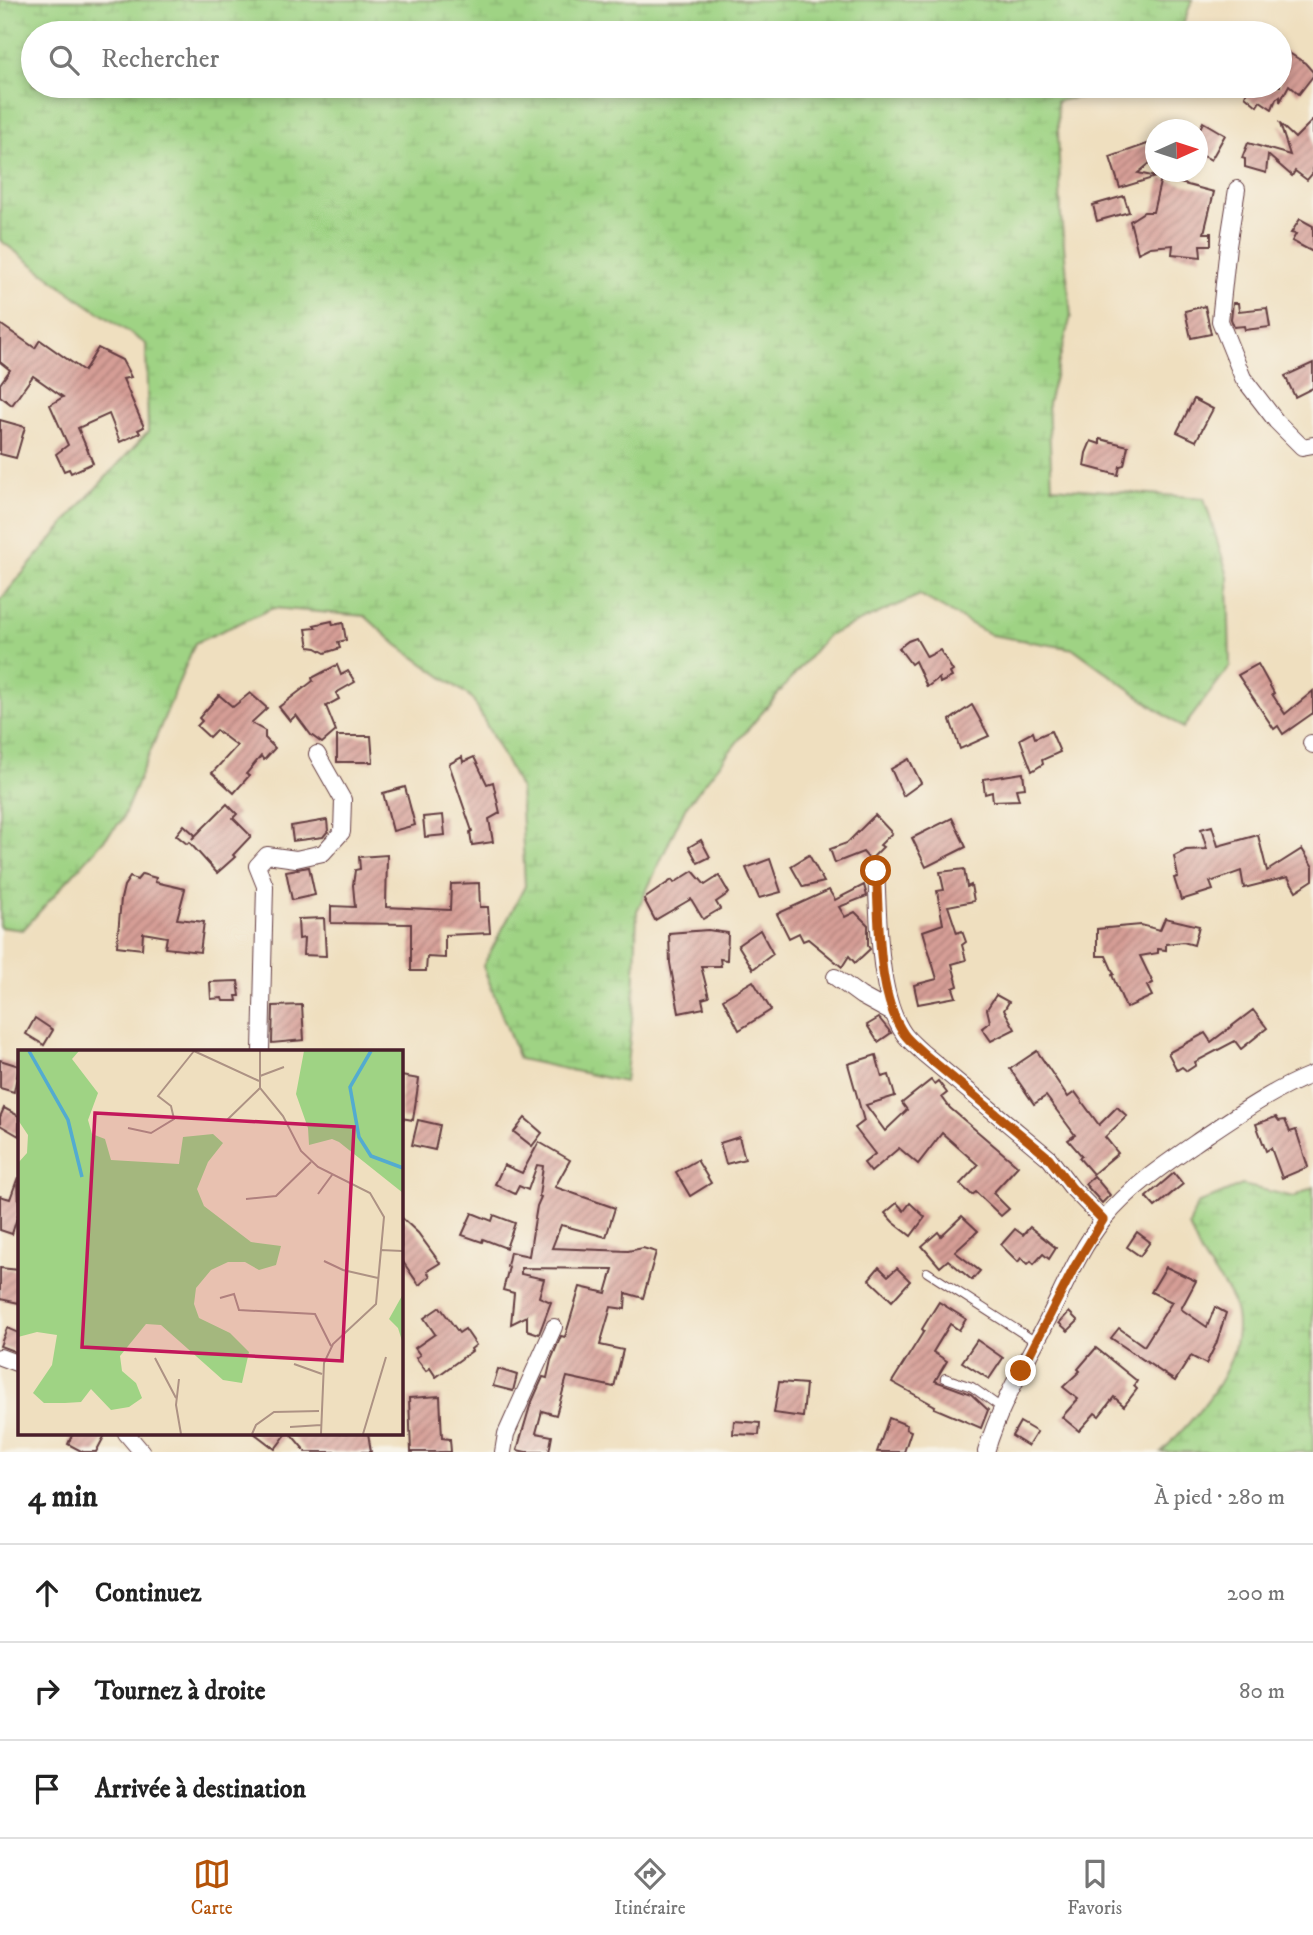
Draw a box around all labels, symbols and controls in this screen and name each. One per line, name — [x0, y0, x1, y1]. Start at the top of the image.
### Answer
search box — [21, 21, 1292, 98]
icon: search — [45, 41, 83, 79]
text: Rechercher — [101, 43, 219, 76]
north arrow — [1145, 119, 1208, 182]
route start — [860, 855, 891, 886]
inset map — [18, 1050, 402, 1434]
route end — [1005, 1355, 1036, 1386]
text: 4 min — [28, 1479, 98, 1516]
text: À pied · 280 m — [1154, 1483, 1285, 1512]
icon: ahead — [28, 1574, 66, 1612]
text: Continuez — [95, 1577, 201, 1610]
text: 200 m — [1227, 1579, 1285, 1608]
icon: right — [28, 1672, 66, 1710]
text: Tournez à droite — [95, 1675, 266, 1708]
text: 80 m — [1239, 1677, 1285, 1706]
icon: arrive — [28, 1770, 66, 1808]
text: Arrivée à destination — [95, 1773, 306, 1806]
tab: Carte — [191, 1855, 233, 1920]
tab: Itinéraire — [614, 1855, 686, 1920]
tab: Favoris — [1067, 1855, 1122, 1920]

